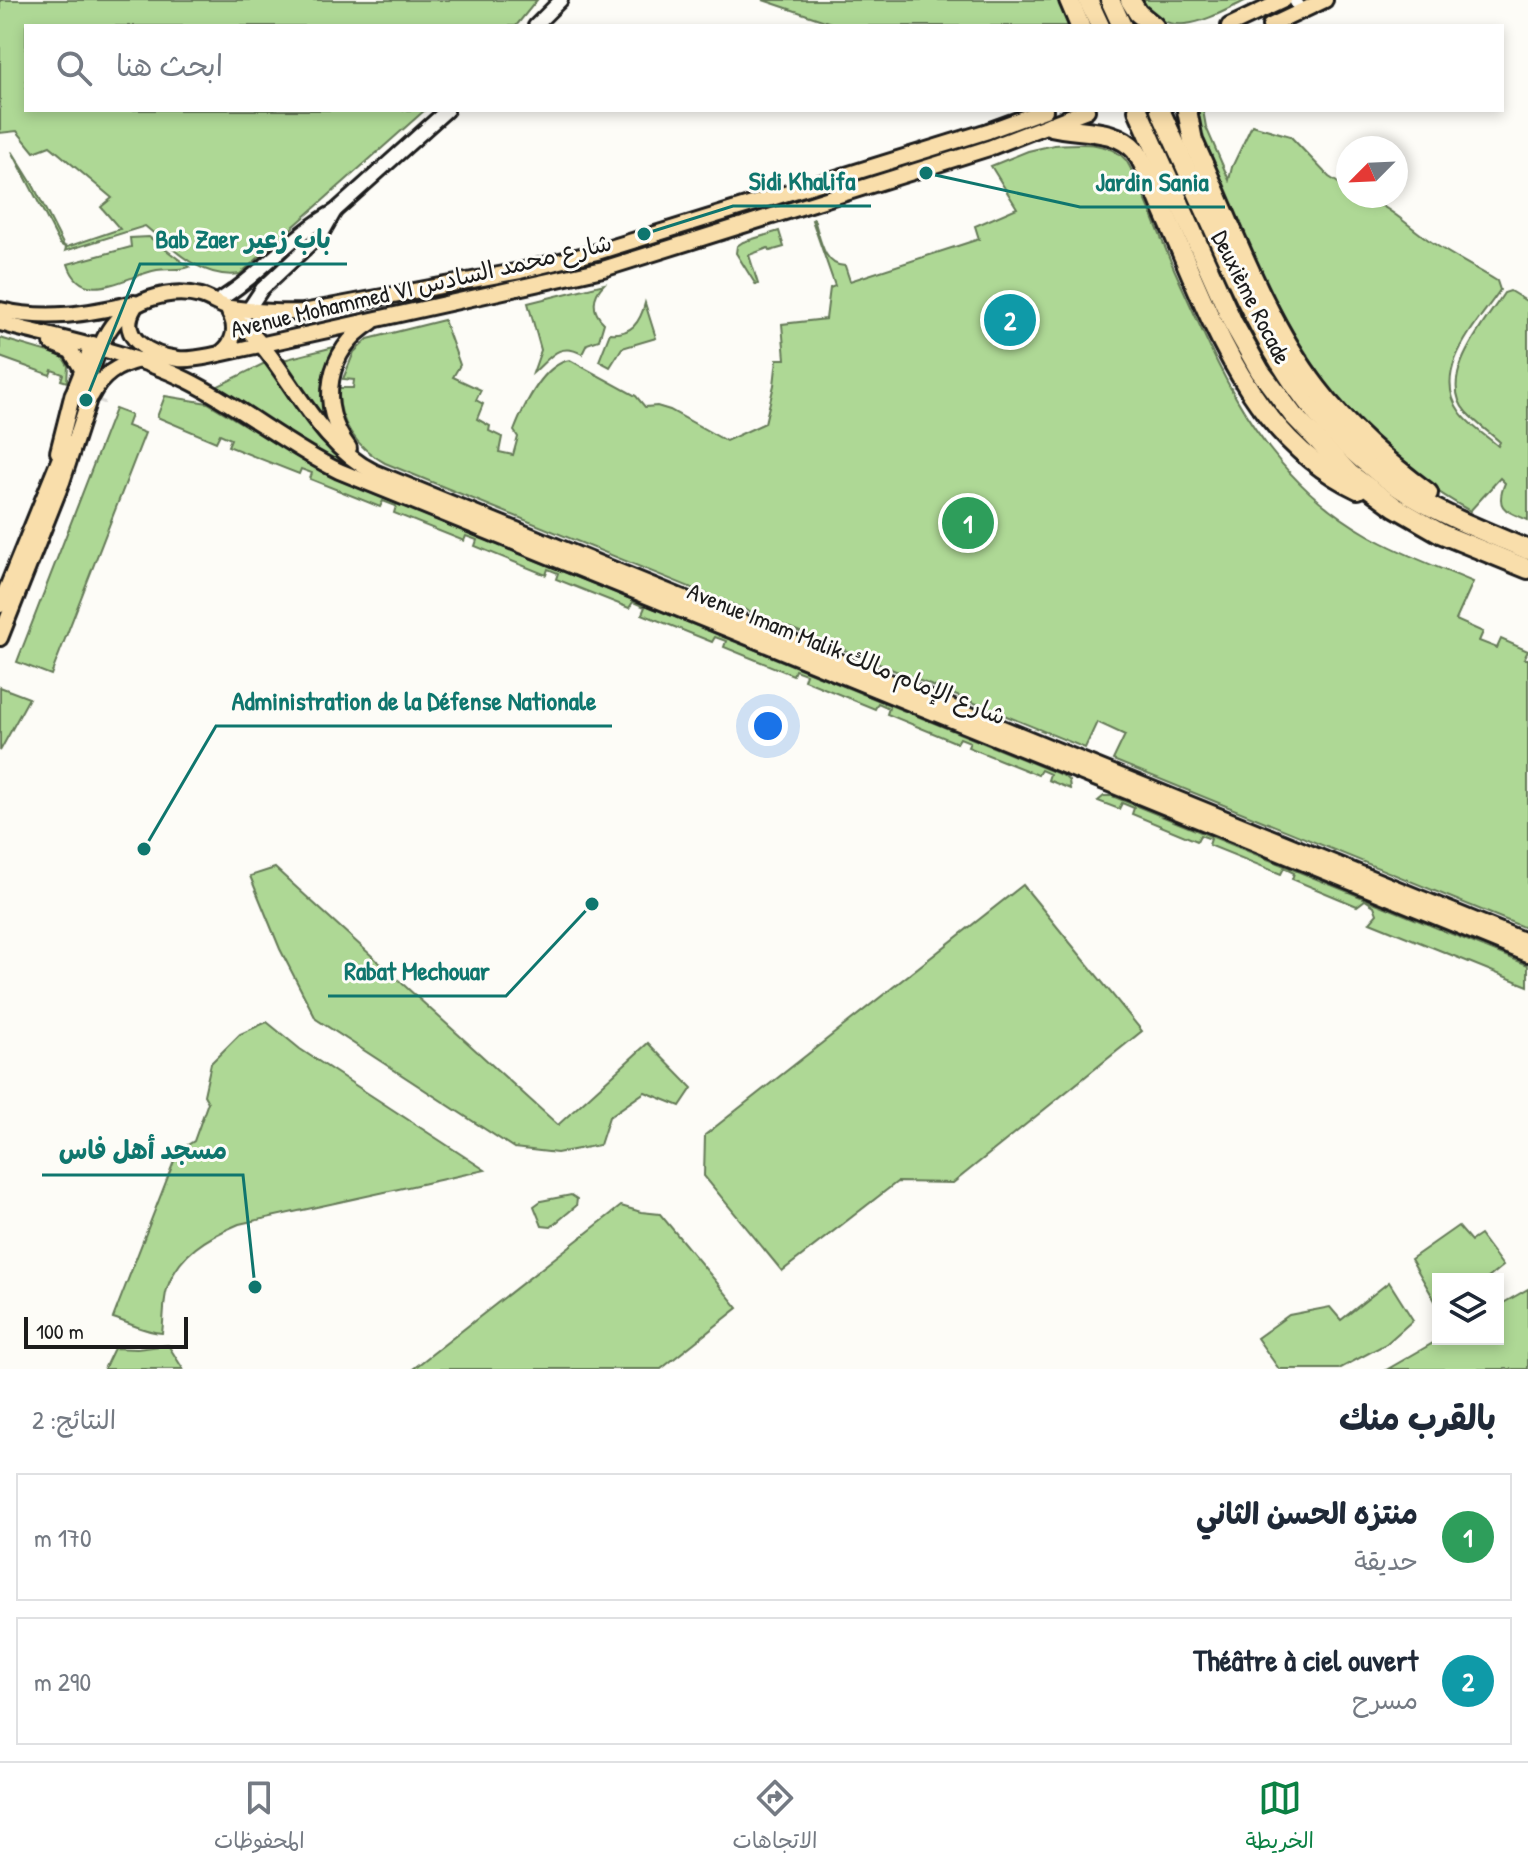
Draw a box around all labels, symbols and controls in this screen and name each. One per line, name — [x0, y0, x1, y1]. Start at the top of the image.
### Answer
search box — [24, 24, 1504, 112]
text: ابحث هنا — [116, 45, 223, 85]
icon: search — [52, 46, 96, 90]
north arrow — [1336, 136, 1408, 208]
callout: Sidi Khalifa — [733, 156, 871, 206]
callout: Jardin Sania — [1080, 157, 1225, 207]
text: Sidi Khalifa — [749, 163, 856, 198]
text: Jardin Sania — [1095, 164, 1210, 199]
callout: Bab Zaer باب زعير — [140, 214, 347, 264]
text: Bab Zaer باب زعير — [155, 221, 331, 256]
street label: Deuxième Rocade — [1205, 225, 1300, 370]
street label: Avenue Mohammed VI شارع محمد السادس — [227, 226, 615, 346]
pin: 2 — [984, 290, 1036, 350]
pin: 1 — [942, 493, 994, 553]
street label: Avenue Imam Malik شارع الإمام مالك — [682, 574, 1011, 734]
callout: Administration de la Défense Nationale — [216, 676, 612, 726]
text: Administration de la Défense Nationale — [232, 683, 597, 718]
your location — [748, 706, 788, 746]
callout: Rabat Mechouar — [328, 946, 506, 996]
text: Rabat Mechouar — [344, 953, 491, 988]
callout: مسجد أهل فاس — [42, 1125, 243, 1175]
text: مسجد أهل فاس — [59, 1132, 227, 1167]
map controls — [1432, 1273, 1504, 1345]
button: layers — [1432, 1273, 1504, 1345]
scale bar — [24, 1313, 188, 1349]
text: 100 m — [36, 1316, 84, 1346]
text: بالقرب منك — [1339, 1395, 1496, 1441]
text: النتائج: 2 — [32, 1402, 116, 1437]
text: منتزه الحسن الثاني — [1196, 1493, 1418, 1533]
text: 170 m — [34, 1520, 92, 1555]
text: 1 — [1463, 1520, 1473, 1555]
text: حديقة — [1354, 1543, 1418, 1578]
text: Théâtre à ciel ouvert — [1193, 1640, 1418, 1680]
text: 290 m — [34, 1664, 91, 1699]
text: 2 — [1462, 1664, 1474, 1699]
text: مسرح — [1352, 1682, 1418, 1717]
tab: المحفوظات — [214, 1776, 305, 1860]
tab: الاتجاهات — [732, 1776, 817, 1860]
tab: الخريطة — [1245, 1776, 1314, 1860]

